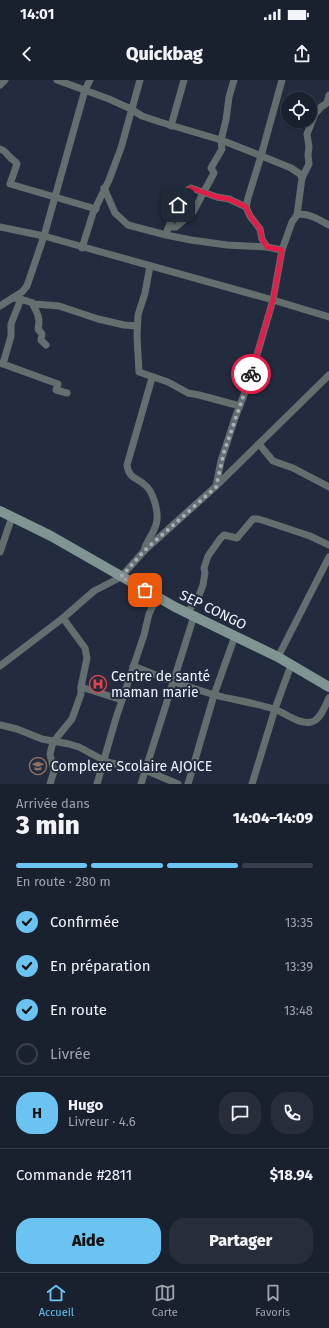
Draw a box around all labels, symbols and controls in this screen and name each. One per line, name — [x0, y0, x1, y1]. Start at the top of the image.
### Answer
text: 14:01 — [20, 5, 54, 23]
icon: back — [16, 43, 38, 65]
text: Quickbag — [126, 43, 203, 65]
icon: share — [291, 43, 313, 65]
map controls — [281, 92, 317, 128]
button: locate — [281, 92, 317, 128]
pin — [161, 188, 195, 222]
icon: home — [167, 194, 189, 216]
courier — [231, 354, 271, 394]
icon: bike — [240, 363, 262, 385]
pin — [128, 573, 162, 607]
icon: bag — [134, 579, 156, 601]
street label: SEP CONGO — [177, 587, 249, 633]
place label: Centre de santé maman marie — [111, 668, 210, 701]
hospital icon: Centre de santé maman marie — [88, 674, 108, 694]
school or university icon: Complexe Scolaire AJOICE — [28, 756, 48, 776]
place label: Complexe Scolaire AJOICE — [51, 758, 212, 775]
text: Arrivée dans — [16, 796, 90, 811]
text: 14:04–14:09 — [233, 809, 313, 827]
text: 3 min — [16, 810, 80, 841]
text: En route · 280 m — [16, 874, 111, 889]
icon: check — [16, 911, 38, 933]
text: Confirmée — [50, 913, 119, 931]
text: 13:35 — [285, 915, 313, 930]
icon: check — [16, 955, 38, 977]
text: En préparation — [50, 957, 151, 975]
text: 13:39 — [284, 959, 313, 974]
icon: check — [16, 999, 38, 1021]
text: En route — [50, 1001, 107, 1019]
text: 13:48 — [284, 1003, 313, 1018]
text: Livrée — [50, 1045, 91, 1063]
button: chat — [219, 1092, 261, 1134]
button: phone — [271, 1092, 313, 1134]
text: Hugo — [68, 1096, 103, 1114]
text: H — [32, 1104, 42, 1122]
text: Livreur · 4.6 — [68, 1114, 136, 1129]
text: Commande #2811 — [16, 1166, 132, 1184]
text: $18.94 — [270, 1166, 313, 1184]
button: Aide — [16, 1218, 161, 1264]
button: Partager — [169, 1218, 313, 1264]
tab: Accueil — [39, 1282, 74, 1319]
tab: Carte — [152, 1282, 178, 1319]
tab: Favoris — [255, 1282, 290, 1319]

